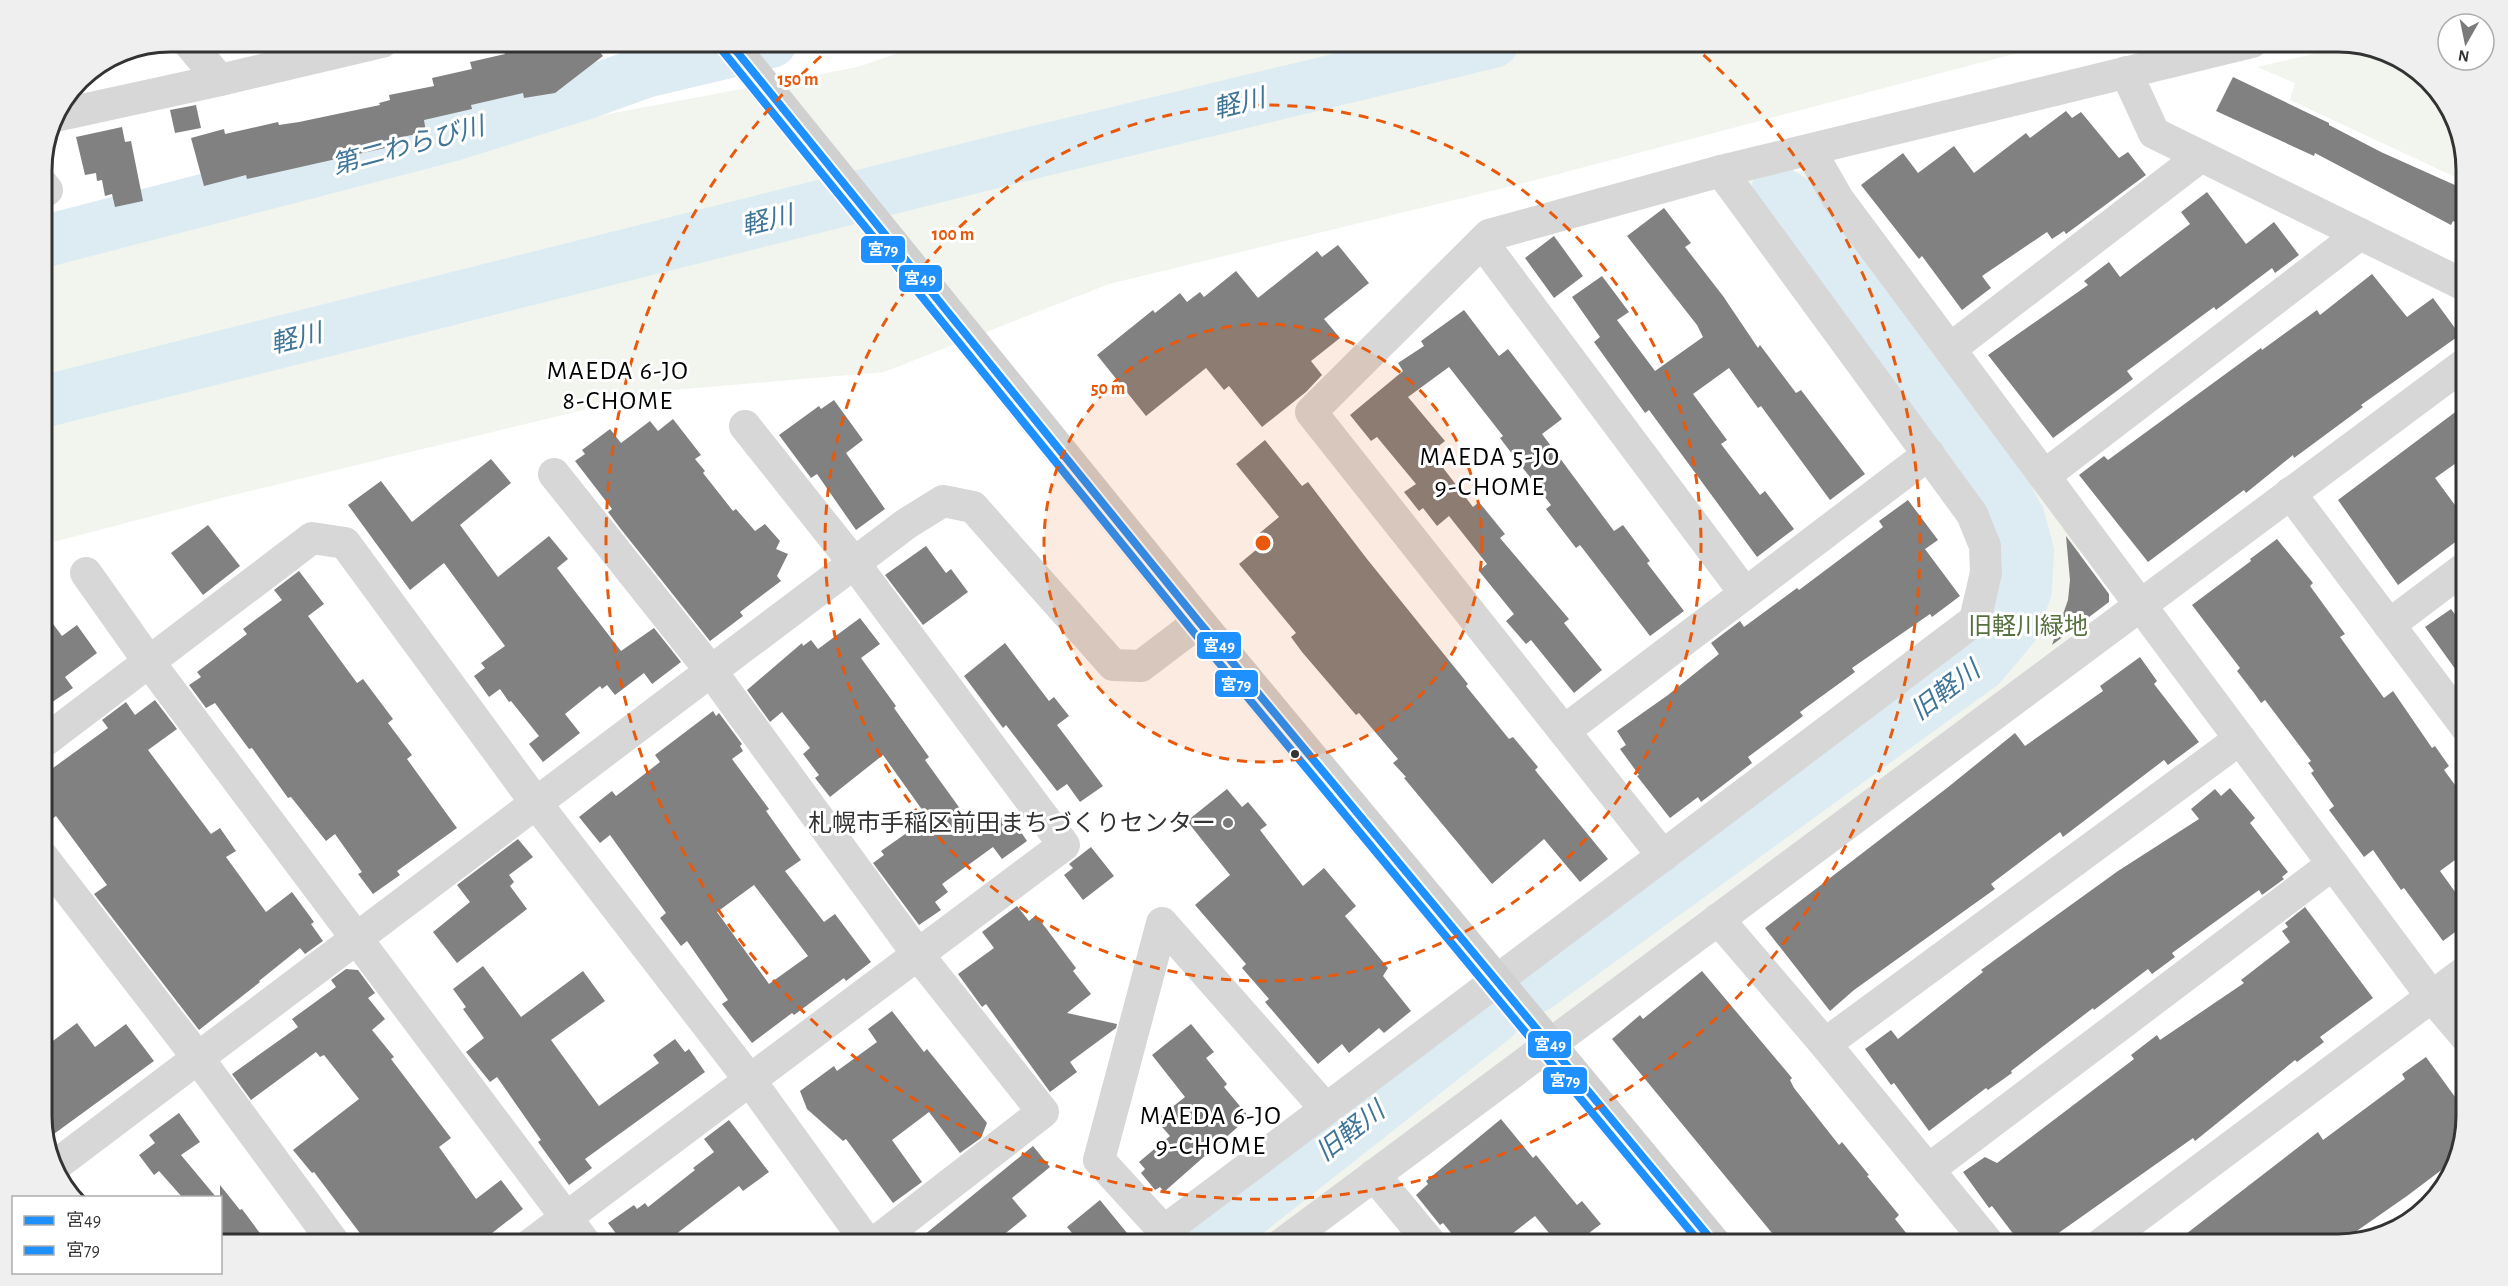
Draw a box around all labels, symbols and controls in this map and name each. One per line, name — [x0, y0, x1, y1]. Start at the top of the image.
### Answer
north arrow — [2436, 12, 2496, 72]
text: N — [2457, 47, 2471, 65]
text: 150 m — [778, 71, 818, 89]
water label: 軽川 — [1211, 83, 1271, 123]
water label: 第二わらび川 — [329, 111, 490, 179]
water label: 軽川 — [739, 200, 799, 240]
text: 100 m — [932, 226, 974, 244]
line badge: 宮79 — [860, 235, 906, 264]
text: 宮79 — [868, 241, 899, 258]
line badge: 宮49 — [898, 264, 943, 293]
text: 宮49 — [904, 270, 936, 287]
water label: 軽川 — [268, 318, 328, 358]
district label: MAEDA 6-JO 8-CHOME — [547, 358, 689, 414]
text: 50 m — [1091, 380, 1125, 398]
district label: MAEDA 5-JO 9-CHOME — [1419, 444, 1561, 500]
centre of rings — [1253, 533, 1273, 553]
park label: 旧軽川緑地 — [1968, 613, 2088, 639]
line badge: 宮49 — [1196, 631, 1242, 660]
text: 宮49 — [1203, 637, 1235, 654]
water label: 旧軽川 — [1906, 654, 1987, 725]
line badge: 宮79 — [1214, 669, 1259, 698]
text: 宮79 — [1221, 676, 1252, 693]
unlabelled marker — [1289, 748, 1301, 760]
place label: 札幌市手稲区前田まちづくりセンター — [808, 810, 1216, 836]
marker: 札幌市手稲区前田まちづくりセンター — [1221, 816, 1235, 830]
line badge: 宮49 — [1527, 1030, 1572, 1059]
text: 宮49 — [1534, 1036, 1566, 1053]
line badge: 宮79 — [1542, 1066, 1588, 1095]
text: 宮79 — [1550, 1072, 1581, 1089]
water label: 旧軽川 — [1311, 1095, 1392, 1166]
district label: MAEDA 6-JO 9-CHOME — [1140, 1103, 1282, 1159]
legend — [12, 1196, 222, 1274]
text: 宮49 — [66, 1211, 101, 1230]
text: 宮79 — [66, 1241, 100, 1260]

